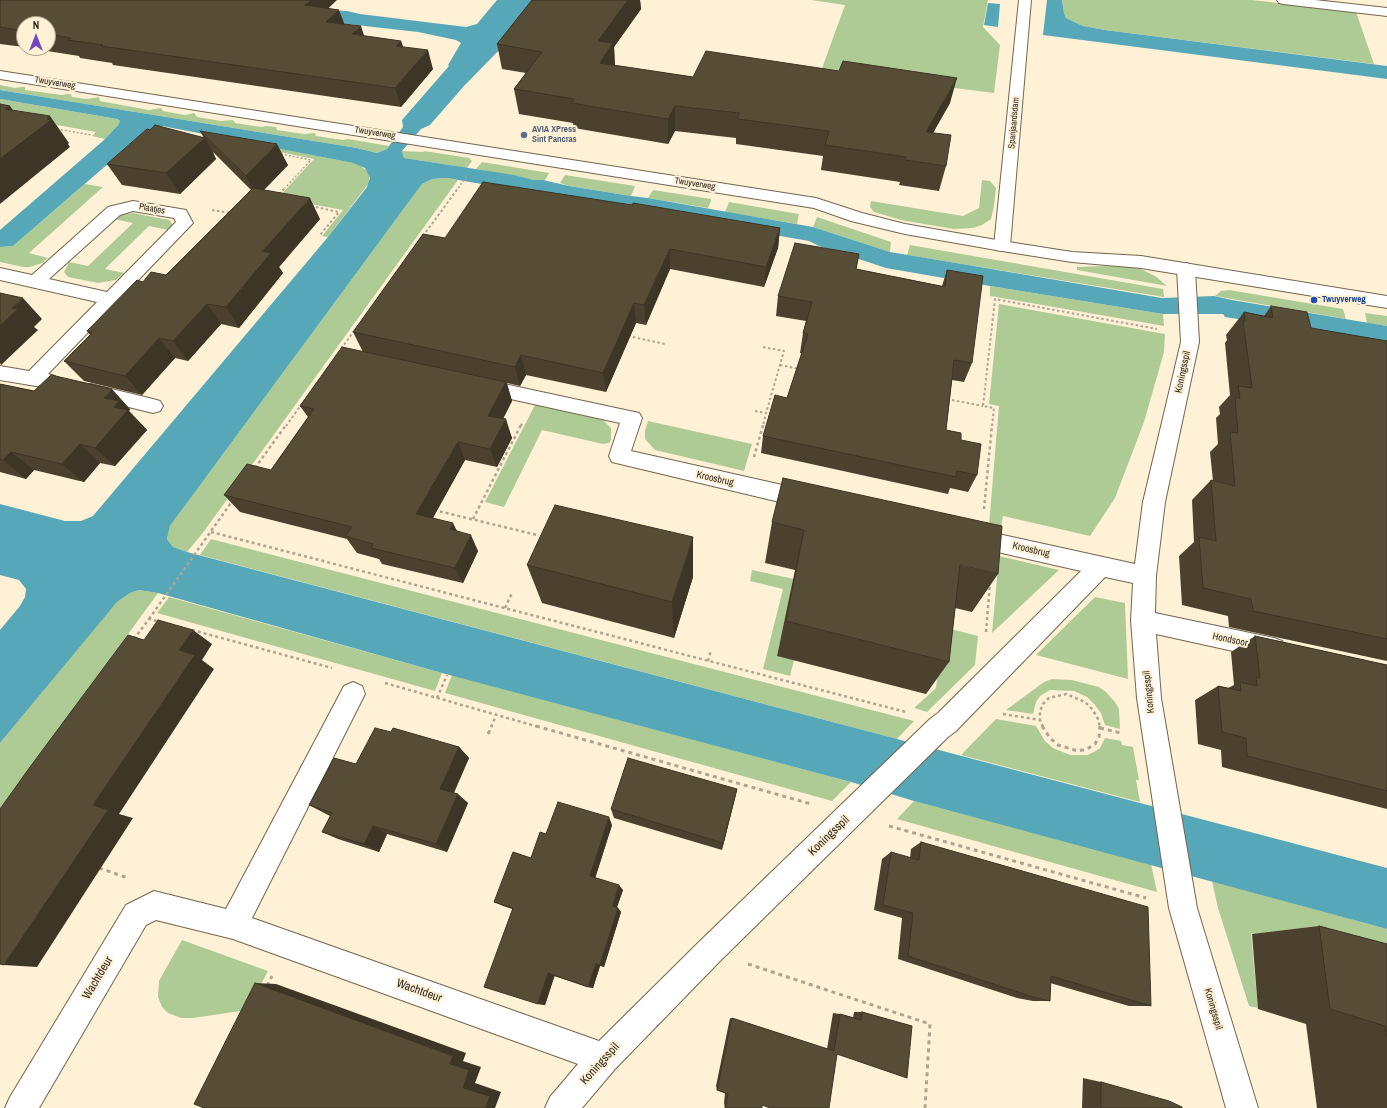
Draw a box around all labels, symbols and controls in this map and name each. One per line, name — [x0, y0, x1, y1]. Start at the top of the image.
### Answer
north arrow — [16, 16, 56, 56]
text: N — [33, 18, 39, 32]
street label: Twuyverweg — [34, 74, 76, 92]
street label: Spanjaardsdam — [1006, 97, 1022, 149]
street label: Twuyverweg — [354, 124, 396, 142]
place label: AVIA XPress Sint Pancras — [532, 125, 577, 146]
marker: AVIA XPress Sint Pancras — [519, 130, 529, 140]
street label: Twuyverweg — [674, 175, 716, 193]
street label: Plaatjes — [138, 201, 166, 217]
marker: Twuyverweg — [1309, 295, 1319, 305]
place label: Twuyverweg — [1322, 295, 1366, 305]
street label: Koningsspil — [1173, 350, 1193, 394]
street label: Kroosbrug — [695, 469, 735, 489]
street label: Kroosbrug — [1011, 540, 1051, 560]
street label: Hondsoor — [1211, 630, 1249, 650]
street label: Koningsspil — [1141, 670, 1157, 714]
street label: Koningsspil — [806, 813, 852, 859]
street label: Wachtdeur — [80, 954, 116, 1002]
street label: Wachtdeur — [394, 976, 444, 1006]
street label: Koningsspil — [1201, 987, 1225, 1031]
street label: Koningsspil — [577, 1040, 623, 1088]

